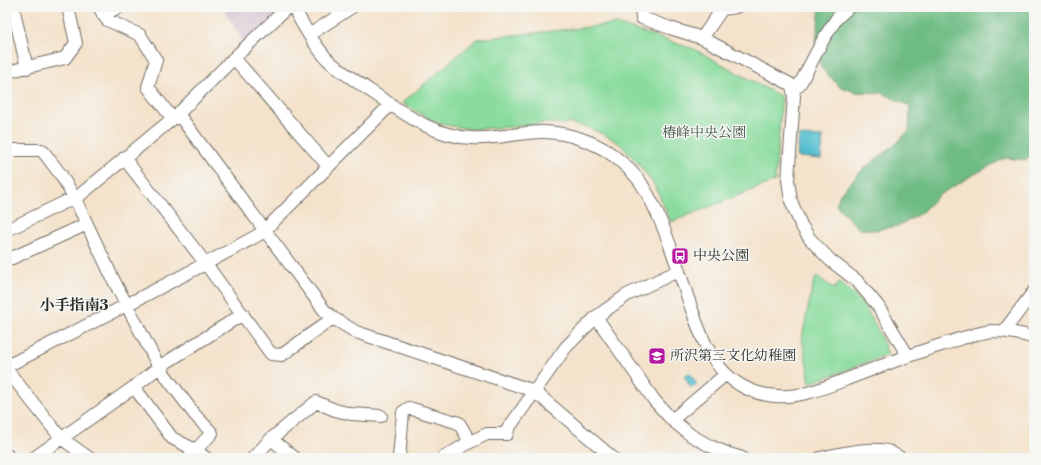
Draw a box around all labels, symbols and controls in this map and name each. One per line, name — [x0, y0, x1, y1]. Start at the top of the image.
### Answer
park label: 椿峰中央公園 — [662, 124, 746, 142]
bus stop icon: 中央公園 — [670, 246, 690, 266]
place label: 中央公園 — [693, 247, 749, 265]
district label: 小手指南3 — [39, 296, 109, 315]
school or university icon: 所沢第三文化幼稚園 — [647, 346, 667, 366]
place label: 所沢第三文化幼稚園 — [670, 347, 796, 365]

